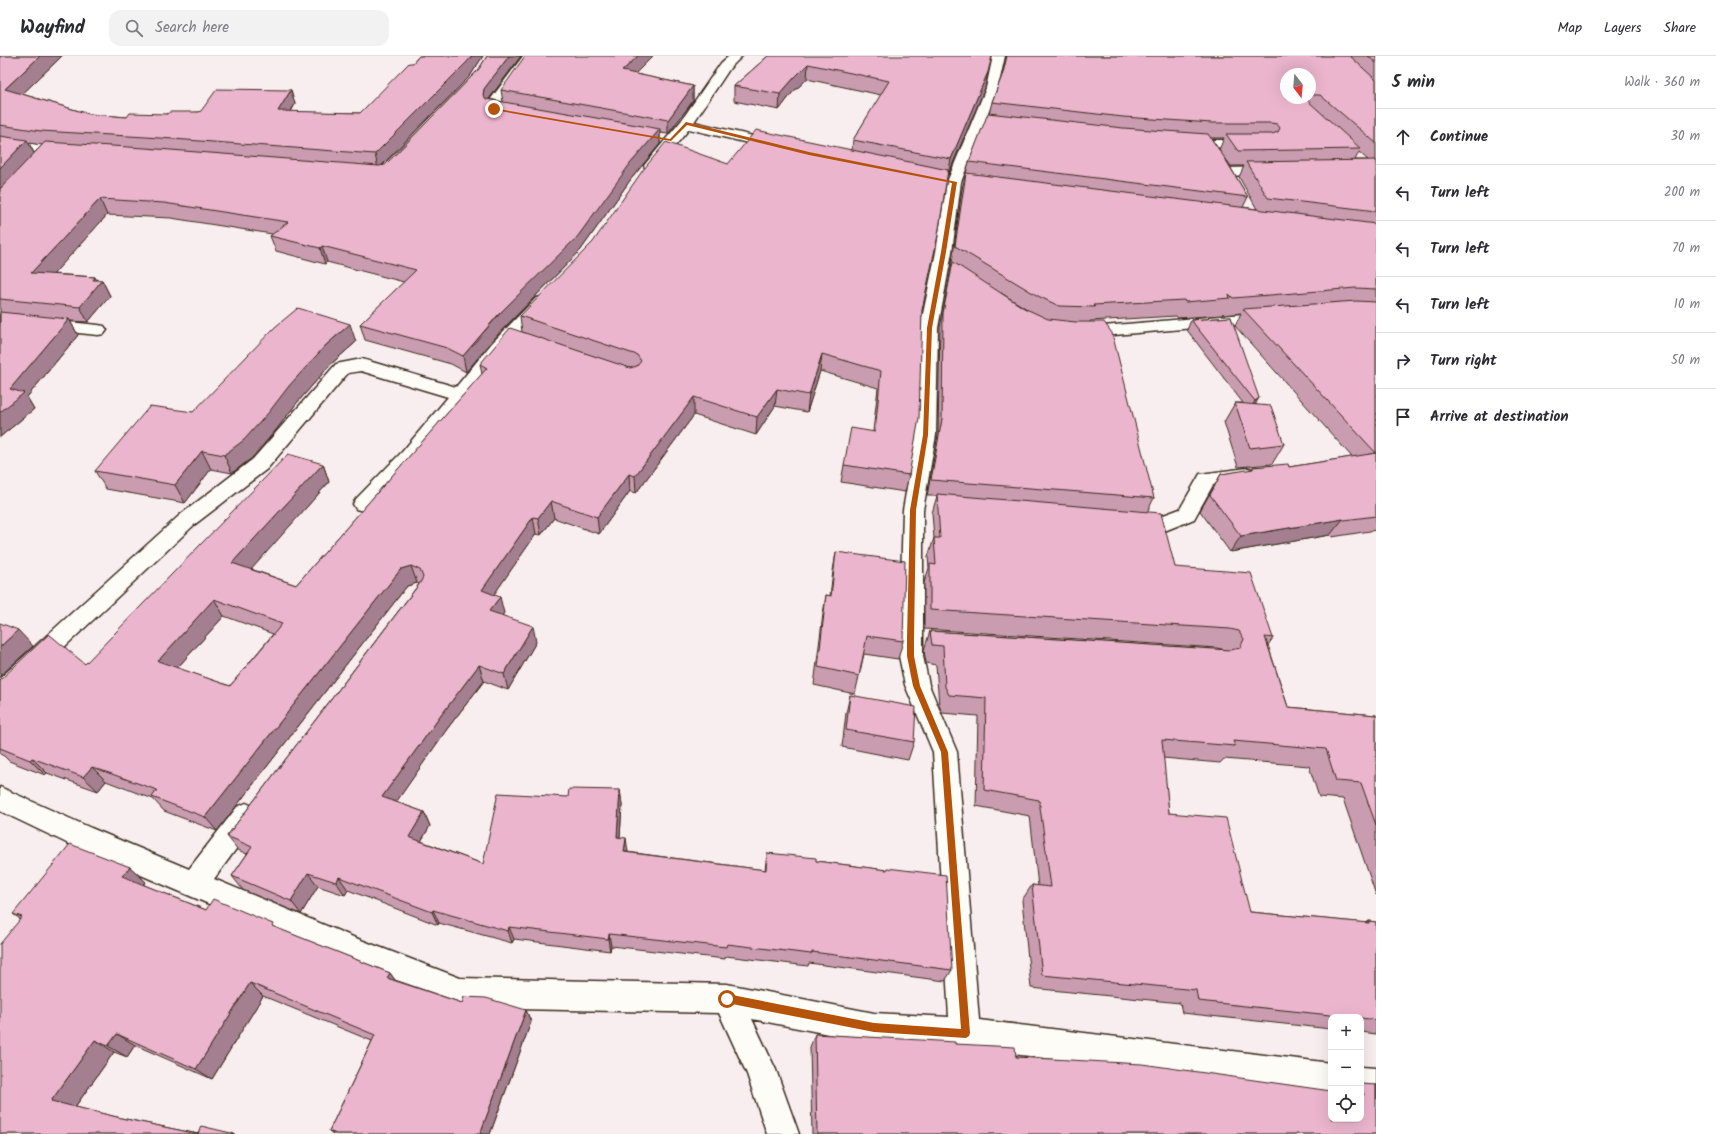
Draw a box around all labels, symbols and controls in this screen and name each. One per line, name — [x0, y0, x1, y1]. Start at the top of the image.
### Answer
search box — [109, 10, 389, 46]
text: Wayfind — [20, 13, 85, 43]
text: Search here — [155, 16, 229, 40]
icon: search — [123, 17, 145, 39]
text: Map — [1558, 17, 1582, 39]
text: Layers — [1604, 17, 1642, 39]
text: Share — [1664, 17, 1696, 39]
north arrow — [1280, 68, 1316, 104]
text: 5 min — [1392, 69, 1435, 96]
text: Walk · 360 m — [1624, 72, 1700, 93]
route end — [485, 100, 503, 118]
text: Continue — [1430, 125, 1488, 149]
icon: ahead — [1392, 126, 1414, 148]
text: 30 m — [1671, 126, 1700, 147]
text: Turn left — [1430, 181, 1490, 205]
icon: left — [1392, 182, 1414, 204]
text: 200 m — [1664, 182, 1700, 203]
text: Turn left — [1430, 237, 1490, 261]
icon: left — [1392, 238, 1414, 260]
text: 70 m — [1672, 238, 1700, 259]
text: Turn left — [1430, 293, 1490, 317]
icon: left — [1392, 294, 1414, 316]
text: 10 m — [1674, 294, 1700, 315]
text: Turn right — [1430, 349, 1497, 373]
icon: right — [1392, 350, 1414, 372]
text: 50 m — [1671, 350, 1700, 371]
text: Arrive at destination — [1430, 405, 1569, 429]
icon: arrive — [1392, 406, 1414, 428]
route start — [718, 990, 736, 1008]
map controls — [1328, 1014, 1364, 1122]
button: + — [1328, 1014, 1364, 1050]
button: − — [1328, 1050, 1364, 1086]
button: locate — [1328, 1086, 1364, 1122]

